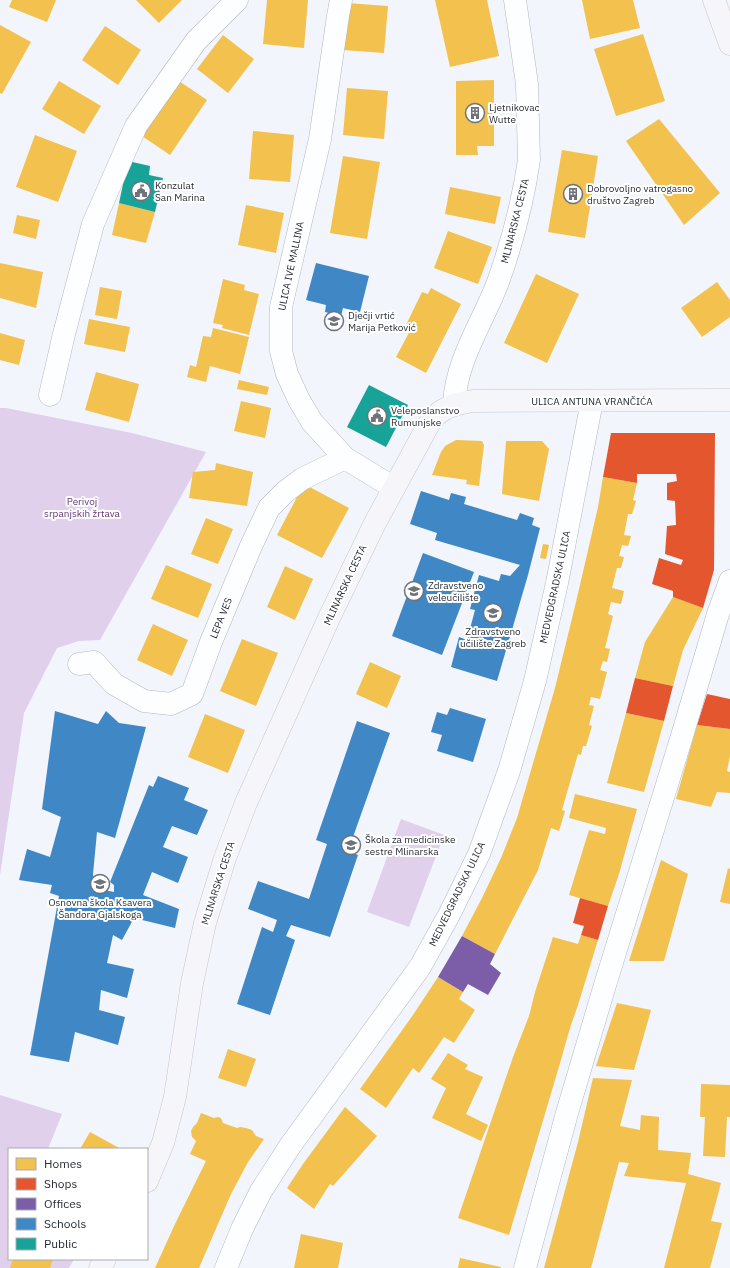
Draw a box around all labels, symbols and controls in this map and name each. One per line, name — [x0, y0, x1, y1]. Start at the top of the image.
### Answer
place label: Ljetnikovac Wutte — [489, 101, 540, 126]
building icon: Ljetnikovac Wutte — [464, 102, 486, 124]
street label: MLINARSKA CESTA — [498, 177, 532, 265]
place label: Konzulat San Marina — [155, 179, 205, 204]
public building icon: Konzulat San Marina — [130, 180, 152, 202]
place label: Dobrovoljno vatrogasno društvo Zagreb — [587, 182, 694, 207]
building icon: Dobrovoljno vatrogasno društvo Zagreb — [562, 183, 584, 205]
street label: ULICA IVE MALLINA — [275, 220, 307, 312]
place label: Dječji vrtić Marija Petković — [348, 309, 416, 334]
school or university icon: Dječji vrtić Marija Petković — [323, 310, 345, 332]
street label: ULICA ANTUNA VRANČIĆA — [531, 395, 653, 408]
place label: Veleposlanstvo Rumunjske — [391, 404, 460, 429]
public building icon: Veleposlanstvo Rumunjske — [366, 405, 388, 427]
park label: Perivoj srpanjskih žrtava — [44, 495, 121, 520]
street label: MEDVEDGRADSKA ULICA — [537, 529, 573, 645]
street label: MLINARSKA CESTA — [321, 542, 370, 627]
place label: Zdravstveno veleučilište — [428, 579, 484, 604]
school or university icon: Zdravstveno veleučilište — [403, 580, 425, 602]
street label: LEPA VES — [207, 595, 235, 640]
school or university icon: Zdravstveno učilište Zagreb — [482, 602, 504, 624]
place label: Zdravstveno učilište Zagreb — [460, 625, 526, 650]
place label: Škola za medicinske sestre Mlinarska — [365, 833, 456, 858]
school or university icon: Škola za medicinske sestre Mlinarska — [340, 834, 362, 856]
street label: MLINARSKA CESTA — [198, 839, 238, 926]
street label: MEDVEDGRADSKA ULICA — [426, 839, 488, 949]
school or university icon: Osnovna škola Ksavera Šandora Gjalskoga — [89, 873, 111, 895]
place label: Osnovna škola Ksavera Šandora Gjalskoga — [48, 896, 152, 921]
legend — [8, 1148, 148, 1260]
text: Homes — [44, 1156, 82, 1171]
text: Shops — [44, 1176, 77, 1191]
text: Offices — [44, 1196, 82, 1211]
text: Schools — [44, 1216, 87, 1231]
text: Public — [44, 1236, 77, 1251]

